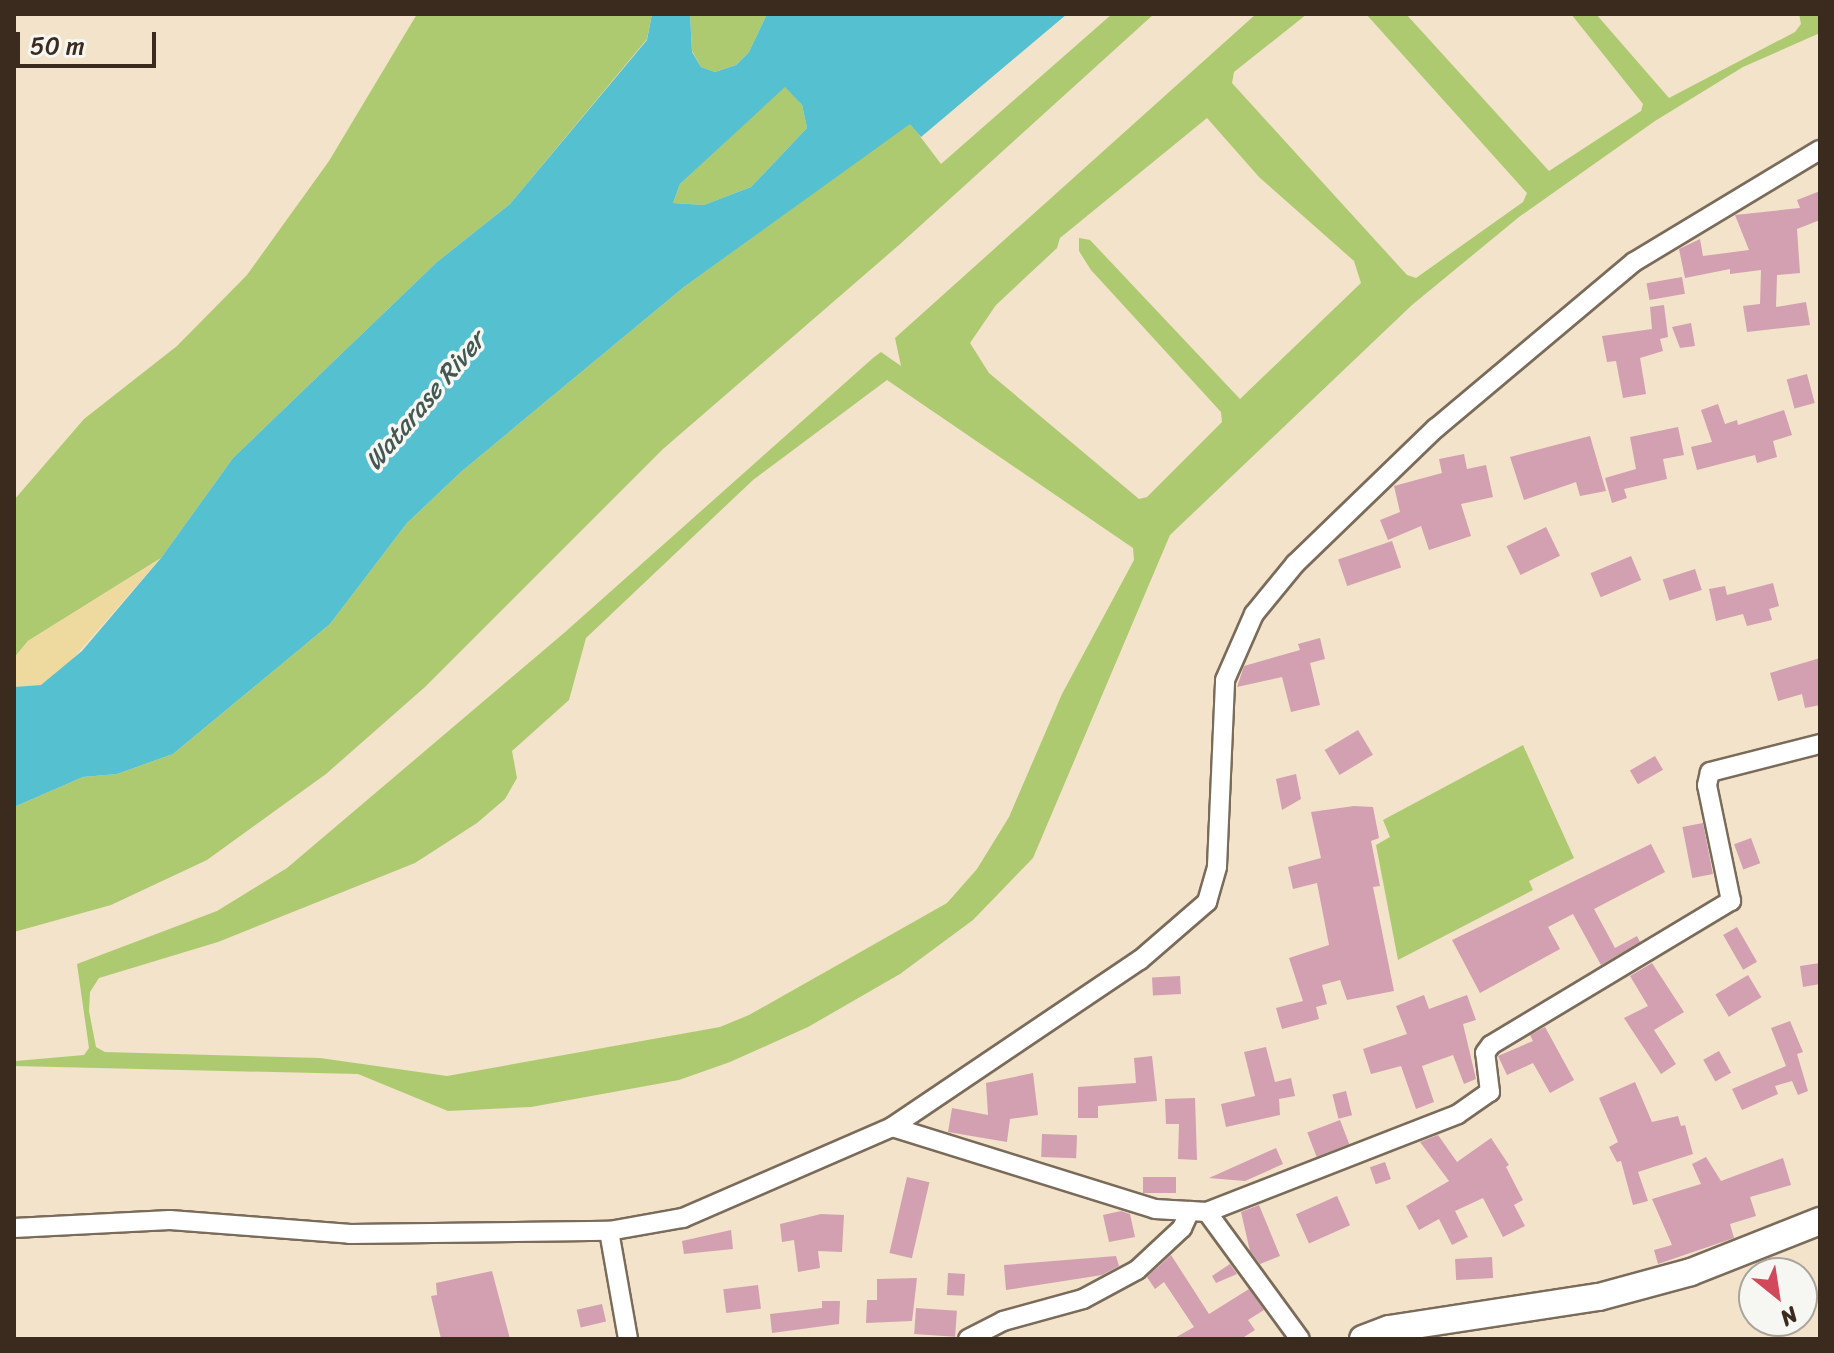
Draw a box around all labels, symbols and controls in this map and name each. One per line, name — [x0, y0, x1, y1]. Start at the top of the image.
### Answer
scale bar — [20, 16, 160, 66]
text: 50 m — [30, 25, 85, 67]
water label: Watarase River — [358, 325, 492, 477]
north arrow — [1738, 1257, 1818, 1337]
text: N — [1773, 1296, 1806, 1337]

